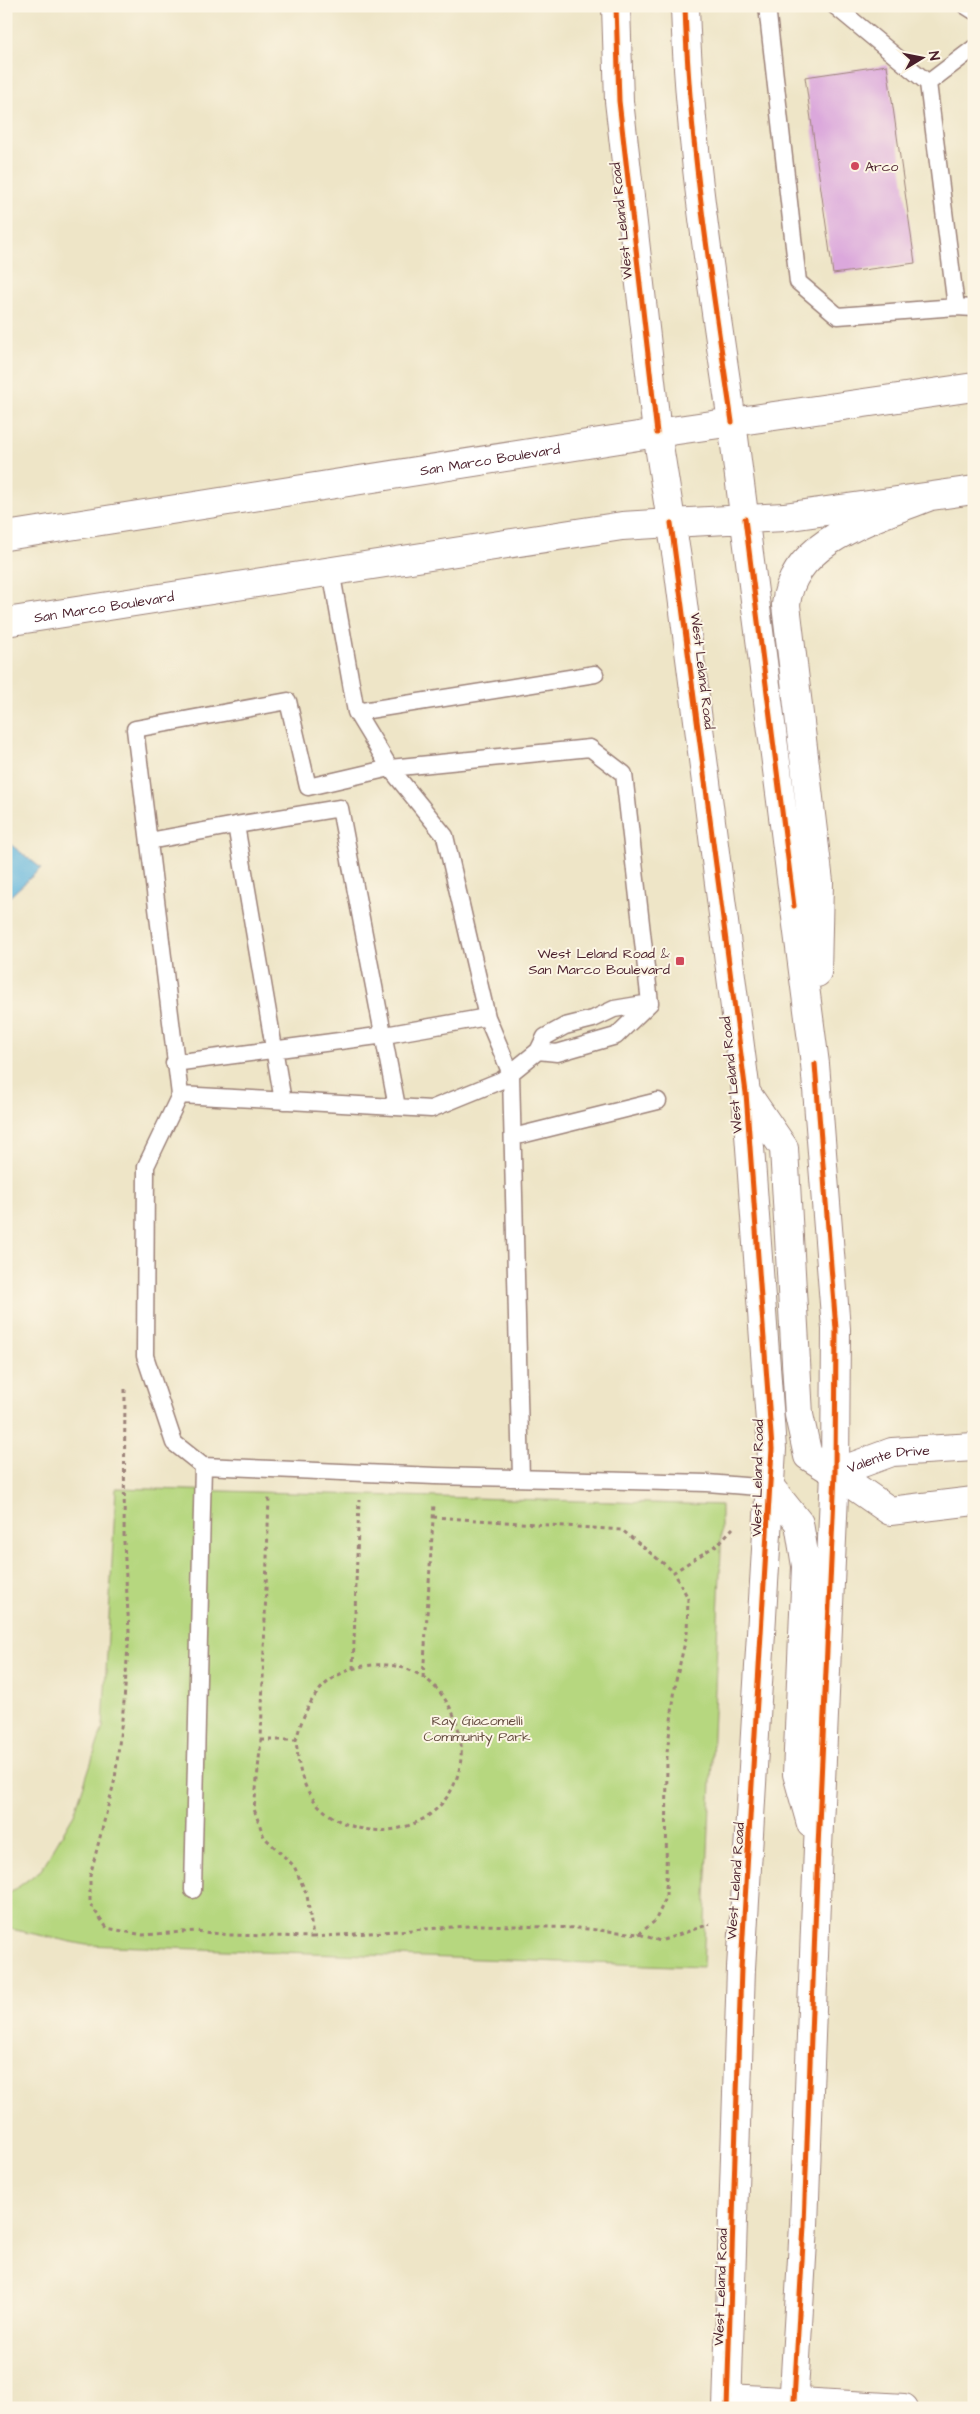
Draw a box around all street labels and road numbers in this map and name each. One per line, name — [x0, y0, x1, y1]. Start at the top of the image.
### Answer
street label: West Leland Road — [606, 161, 638, 280]
street label: San Marco Boulevard — [419, 439, 562, 481]
street label: San Marco Boulevard — [32, 587, 175, 629]
street label: West Leland Road — [685, 612, 719, 731]
street label: West Leland Road — [716, 1015, 748, 1134]
street label: West Leland Road — [747, 1419, 769, 1537]
street label: Valente Drive — [844, 1441, 931, 1479]
street label: West Leland Road — [722, 1822, 750, 1940]
street label: West Leland Road — [709, 2228, 733, 2346]

